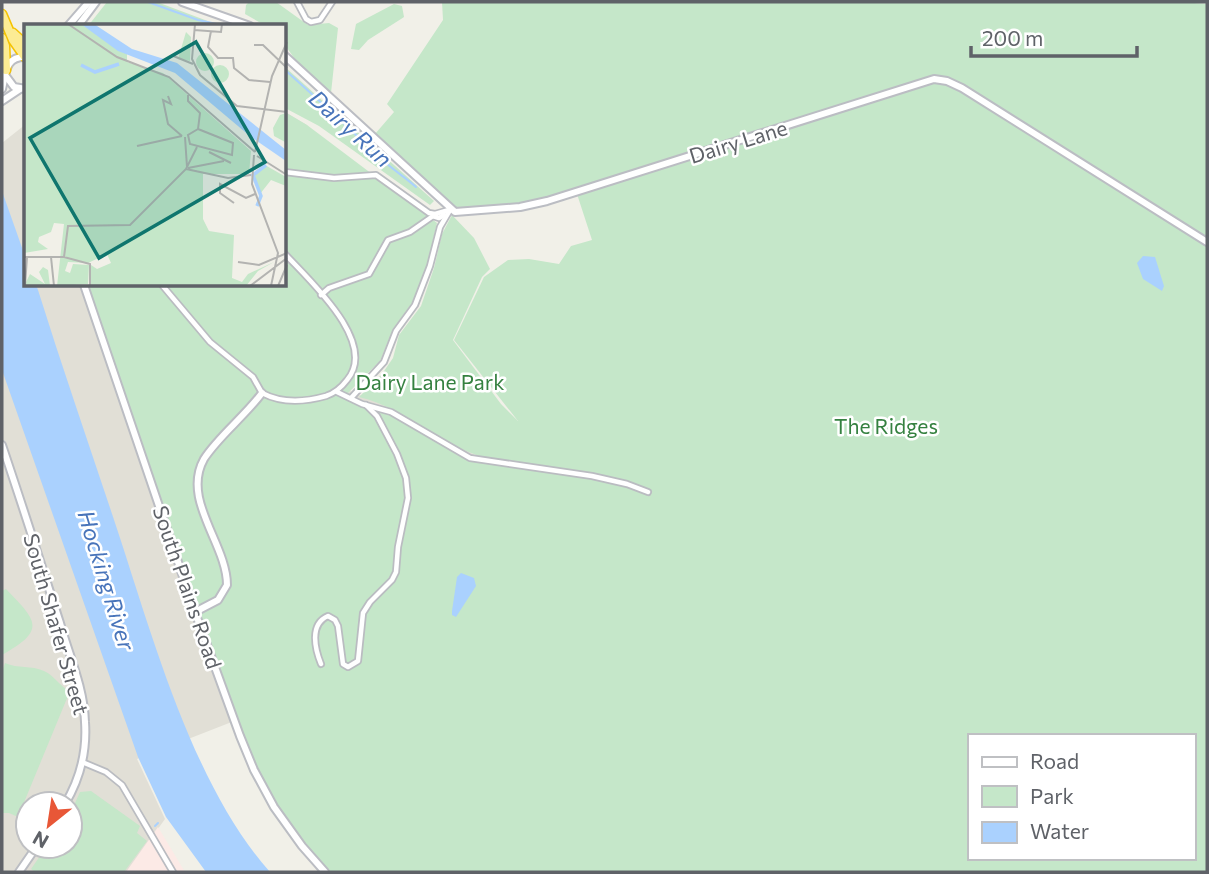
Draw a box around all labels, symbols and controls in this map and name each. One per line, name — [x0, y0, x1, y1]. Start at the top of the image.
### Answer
scale bar — [971, 14, 1137, 58]
inset map — [24, 24, 287, 287]
text: 200 m — [982, 25, 1043, 50]
water label: Dairy Run — [304, 84, 398, 172]
street label: Dairy Lane — [686, 114, 790, 168]
park label: Dairy Lane Park — [355, 369, 505, 394]
park label: The Ridges — [834, 413, 938, 438]
street label: South Plains Road — [148, 502, 228, 672]
water label: Hocking River — [72, 507, 142, 654]
street label: South Shafer Street — [19, 531, 95, 717]
legend — [968, 734, 1195, 860]
text: Road — [1030, 748, 1079, 773]
text: Park — [1030, 783, 1074, 808]
north arrow — [14, 790, 84, 860]
text: Water — [1030, 818, 1089, 843]
text: N — [28, 827, 52, 854]

